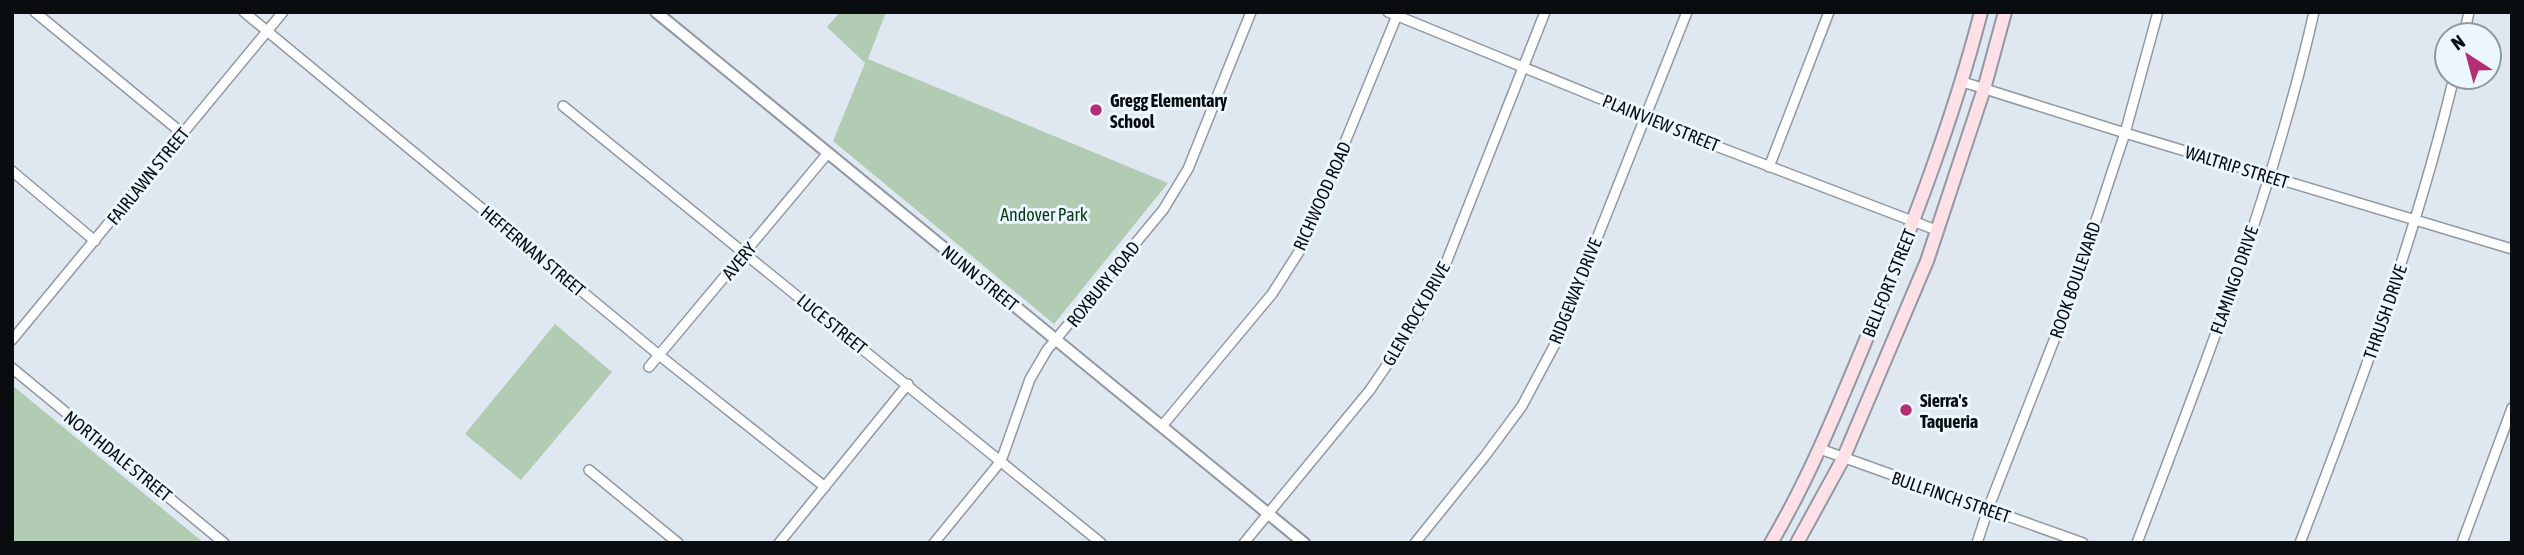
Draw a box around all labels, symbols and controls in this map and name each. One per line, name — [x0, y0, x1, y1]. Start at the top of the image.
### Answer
north arrow — [2433, 21, 2503, 91]
text: N — [2447, 30, 2469, 54]
place label: Gregg Elementary School — [1110, 90, 1228, 132]
street label: PLAINVIEW STREET — [1600, 90, 1723, 156]
marker: Gregg Elementary School — [1088, 102, 1104, 118]
street label: FAIRLAWN STREET — [103, 123, 194, 229]
street label: RICHWOOD ROAD — [1289, 138, 1355, 254]
street label: WALTRIP STREET — [2183, 141, 2291, 193]
street label: HEFFERNAN STREET — [477, 201, 589, 301]
park label: Andover Park — [1000, 204, 1088, 225]
street label: ROOK BOULEVARD — [2045, 219, 2105, 341]
street label: FLAMINGO DRIVE — [2206, 223, 2262, 337]
street label: BELLFORT STREET — [1858, 226, 1920, 340]
street label: RIDGEWAY DRIVE — [1544, 235, 1606, 347]
street label: ROXBURY ROAD — [1062, 237, 1144, 331]
street label: AVERY — [718, 238, 760, 284]
street label: NUNN STREET — [937, 241, 1023, 315]
street label: GLEN ROCK DRIVE — [1378, 258, 1454, 370]
street label: THRUSH DRIVE — [2359, 262, 2411, 362]
street label: LUCE STREET — [793, 290, 871, 358]
place label: Sierra's Taqueria — [1920, 390, 1978, 432]
marker: Sierra's Taqueria — [1898, 402, 1914, 418]
street label: NORTHDALE STREET — [60, 406, 176, 506]
street label: BULLFINCH STREET — [1889, 467, 2013, 527]

